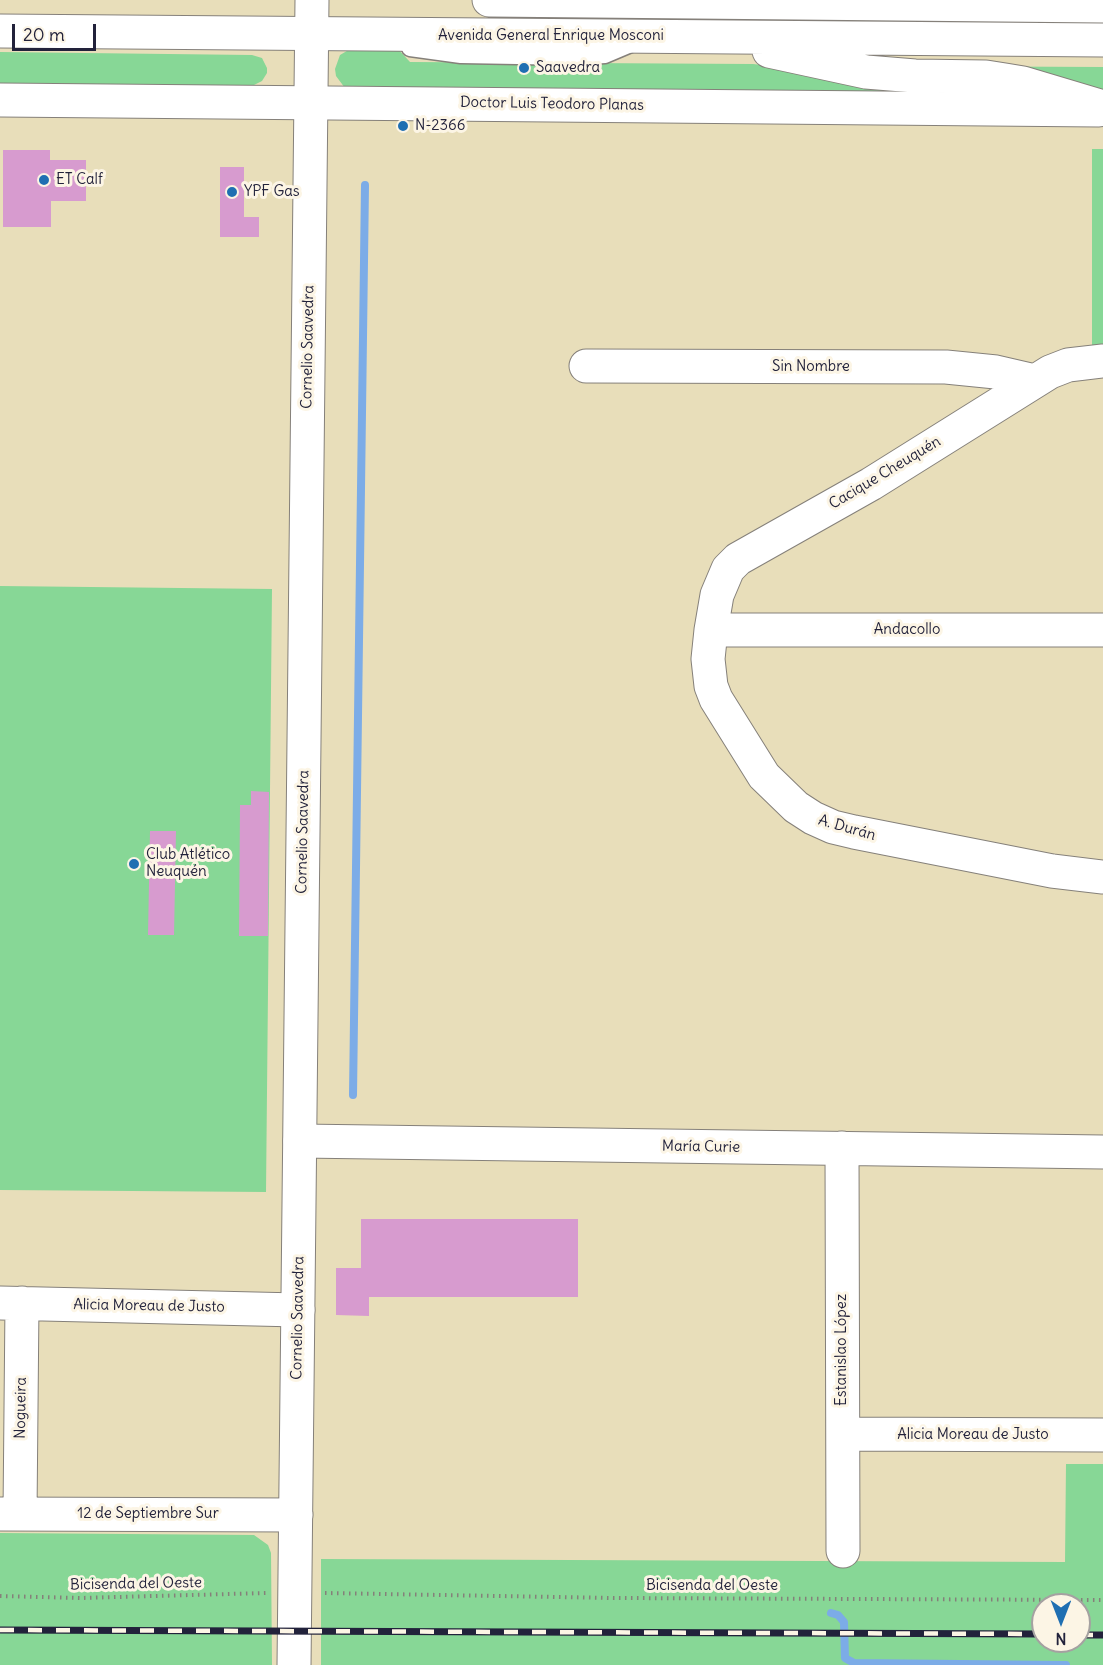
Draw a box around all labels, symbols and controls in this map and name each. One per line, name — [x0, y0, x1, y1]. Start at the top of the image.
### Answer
scale bar — [15, 12, 99, 50]
text: 20 m — [23, 23, 65, 46]
street label: Avenida General Enrique Mosconi — [438, 27, 664, 45]
place label: Saavedra — [536, 59, 600, 77]
marker: Saavedra — [517, 61, 531, 75]
street label: Doctor Luis Teodoro Planas — [460, 93, 644, 115]
place label: N-2366 — [415, 117, 465, 135]
marker: N-2366 — [396, 119, 410, 133]
place label: ET Calf — [56, 171, 103, 189]
marker: ET Calf — [37, 173, 51, 187]
place label: YPF Gas — [244, 183, 300, 201]
marker: YPF Gas — [225, 185, 239, 199]
street label: Cornelio Saavedra — [298, 285, 318, 409]
street label: Sin Nombre — [772, 358, 850, 376]
street label: Cacique Cheuquén — [826, 433, 944, 513]
street label: Andacollo — [874, 621, 940, 639]
street label: Cornelio Saavedra — [293, 770, 313, 894]
street label: A. Durán — [816, 811, 878, 845]
place label: Club Atlético Neuquén — [146, 846, 230, 881]
marker: Club Atlético Neuquén — [127, 857, 141, 871]
street label: María Curie — [662, 1137, 740, 1157]
street label: Cornelio Saavedra — [288, 1256, 308, 1380]
street label: Estanislao López — [833, 1294, 851, 1406]
street label: Alicia Moreau de Justo — [73, 1296, 225, 1316]
street label: Nogueira — [11, 1377, 31, 1439]
street label: Alicia Moreau de Justo — [897, 1426, 1049, 1444]
street label: 12 de Septiembre Sur — [77, 1505, 219, 1523]
street label: Bicisenda del Oeste — [70, 1574, 202, 1594]
street label: Bicisenda del Oeste — [646, 1577, 778, 1595]
north arrow — [1031, 1593, 1091, 1653]
text: N — [1055, 1629, 1067, 1649]

